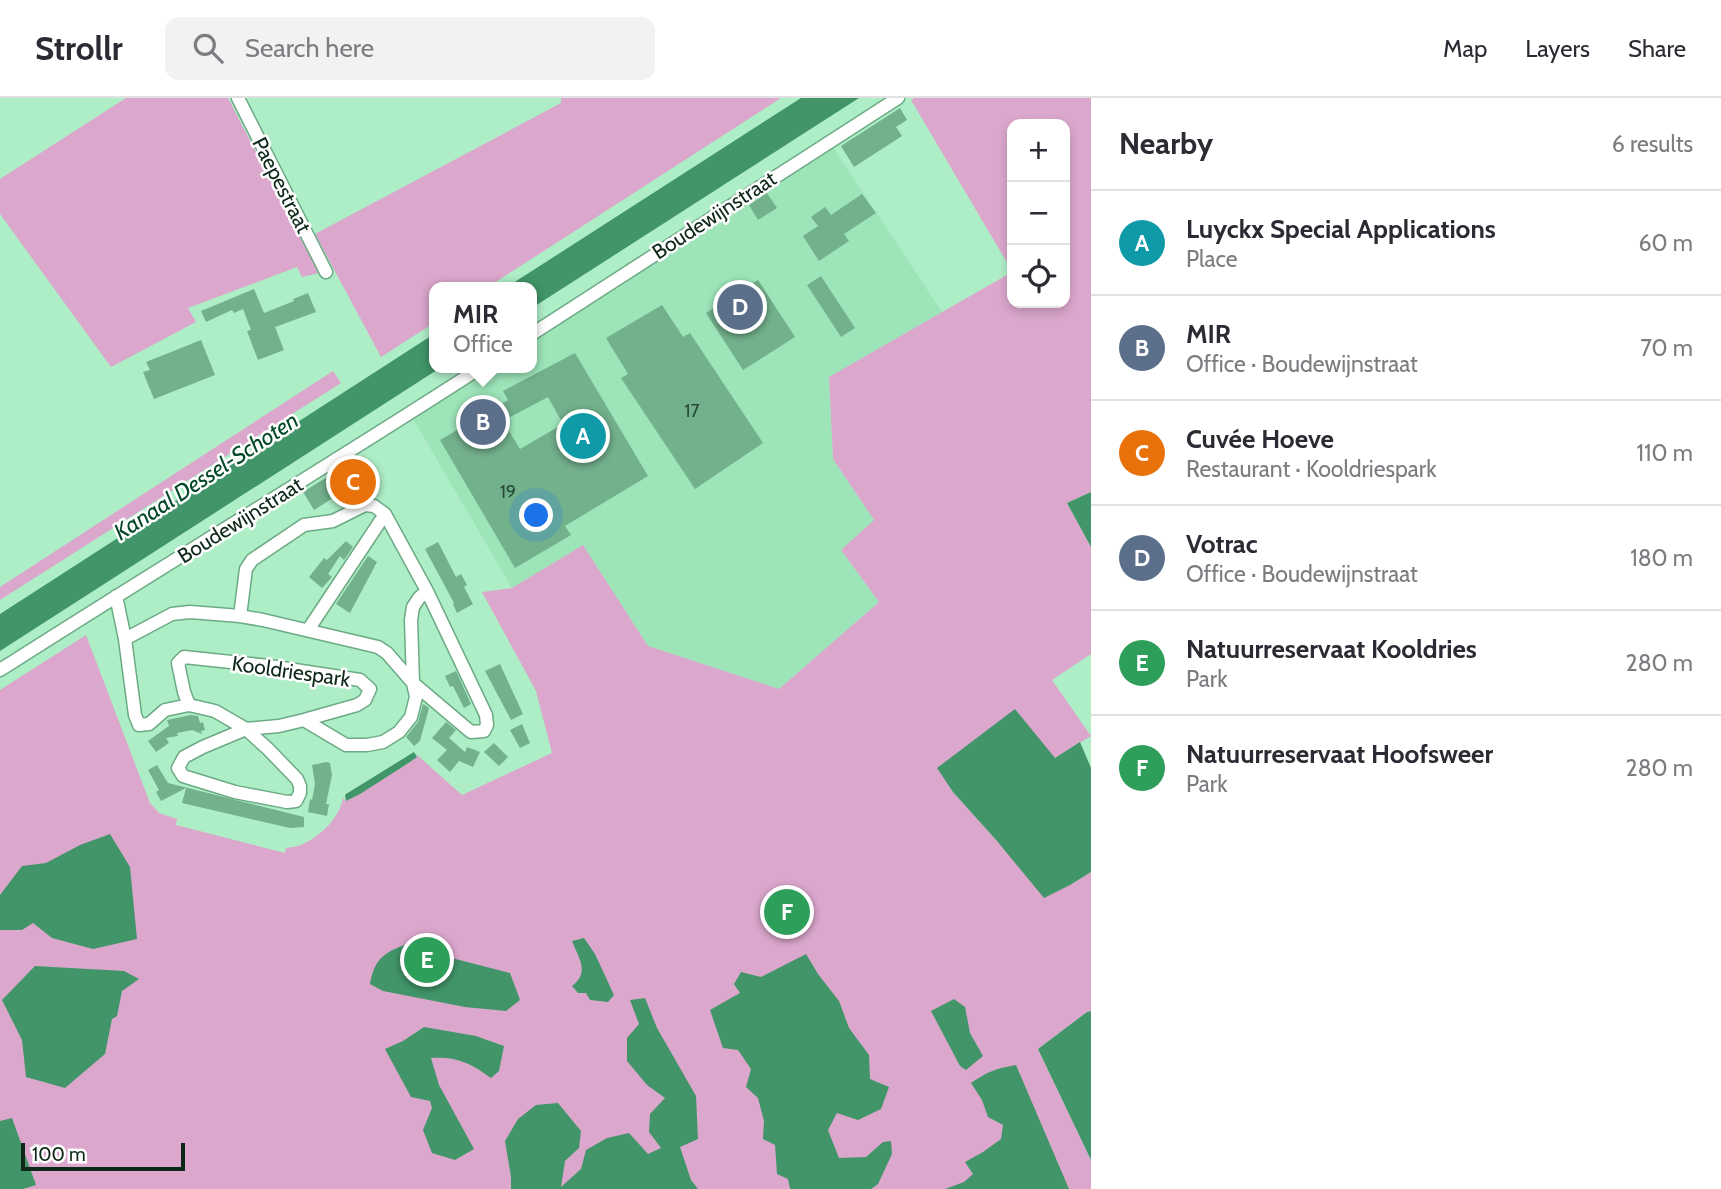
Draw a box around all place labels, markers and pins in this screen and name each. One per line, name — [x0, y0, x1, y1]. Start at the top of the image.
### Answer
pin: D — [717, 281, 763, 333]
pin: B — [460, 396, 506, 448]
pin: A — [560, 410, 606, 462]
pin: C — [330, 456, 376, 508]
pin: F — [764, 886, 810, 938]
pin: E — [404, 934, 450, 986]

